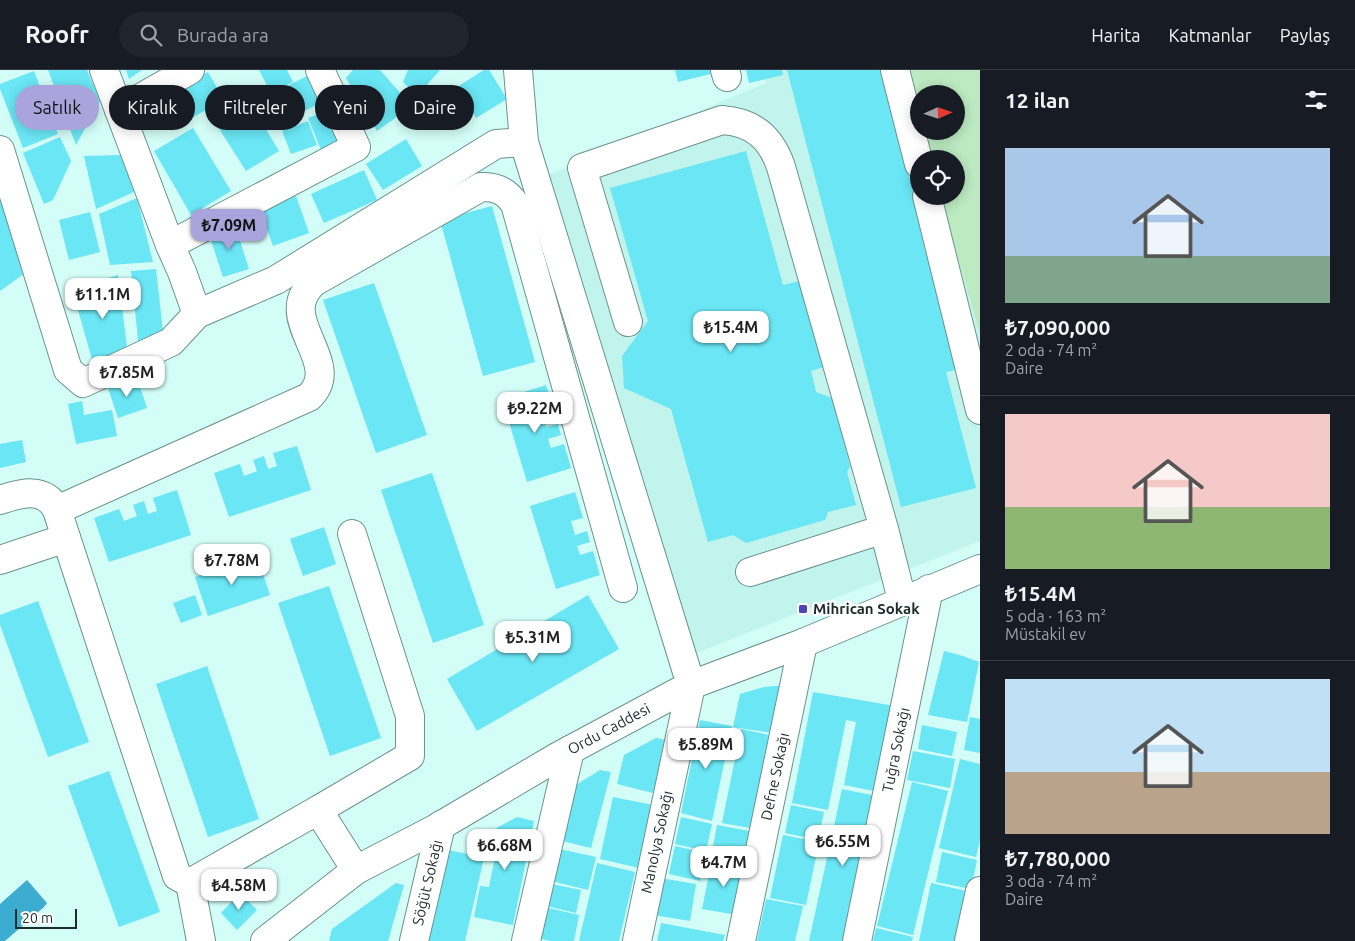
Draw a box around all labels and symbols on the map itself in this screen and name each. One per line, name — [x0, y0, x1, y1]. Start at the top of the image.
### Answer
north arrow — [910, 85, 965, 140]
pin: ₺7.09M — [188, 208, 270, 251]
pin: ₺11.1M — [62, 278, 144, 320]
pin: ₺15.4M — [690, 310, 772, 353]
pin: ₺7.85M — [86, 356, 168, 398]
pin: ₺9.22M — [494, 392, 576, 434]
pin: ₺7.78M — [191, 544, 273, 586]
place label: Mihrican Sokak — [813, 600, 920, 617]
marker: Mihrican Sokak — [797, 603, 809, 615]
pin: ₺5.31M — [492, 620, 574, 663]
street label: Ordu Caddesi — [565, 700, 653, 758]
street label: Tuğra Sokağı — [879, 706, 913, 794]
pin: ₺5.89M — [665, 728, 747, 770]
street label: Defne Sokağı — [757, 731, 792, 822]
street label: Manolya Sokağı — [637, 789, 676, 895]
pin: ₺6.55M — [802, 824, 884, 867]
pin: ₺6.68M — [464, 828, 546, 871]
street label: Söğüt Sokağı — [409, 838, 445, 927]
pin: ₺4.7M — [689, 846, 759, 888]
pin: ₺4.58M — [198, 868, 280, 911]
scale bar — [15, 906, 78, 929]

